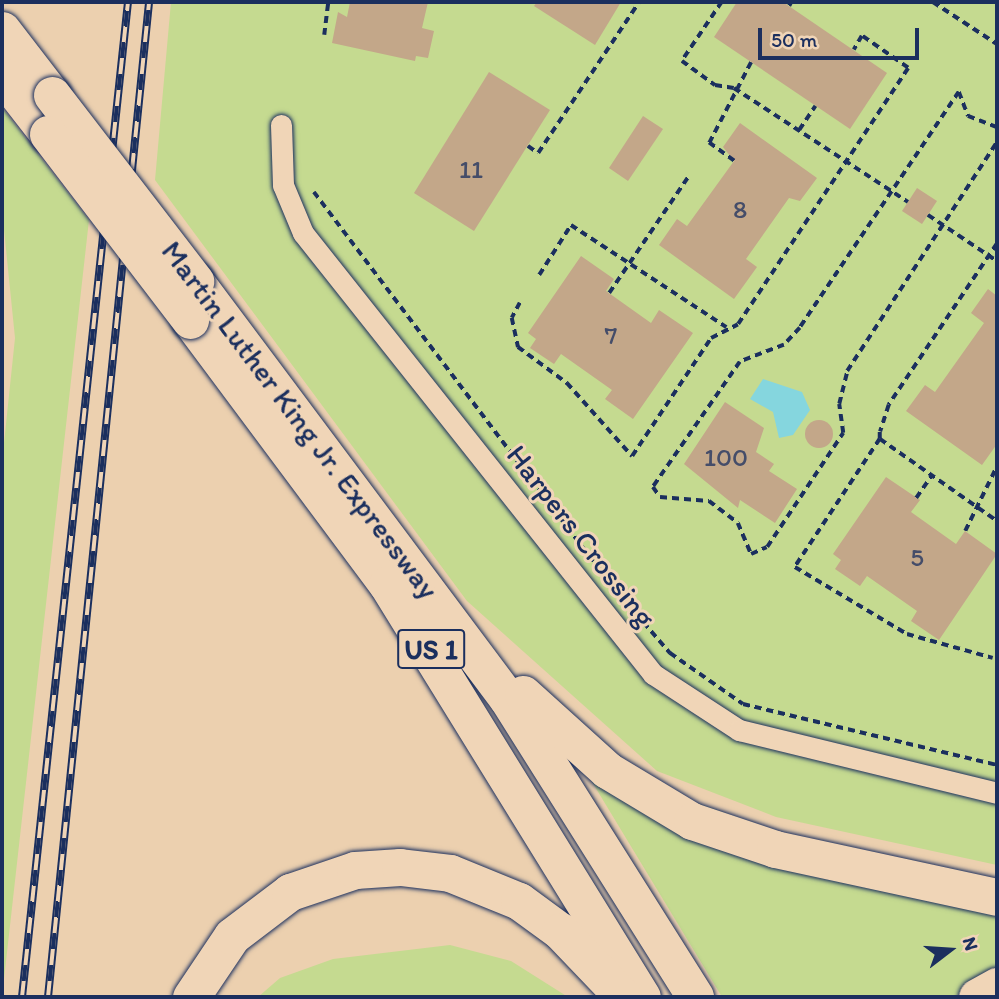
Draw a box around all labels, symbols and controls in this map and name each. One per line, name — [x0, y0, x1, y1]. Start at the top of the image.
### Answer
scale bar — [761, 14, 922, 58]
text: 50 m — [771, 27, 817, 52]
house number: 11 — [459, 154, 483, 186]
house number: 8 — [733, 194, 747, 226]
street label: Martin Luther King Jr. Expressway — [153, 234, 447, 606]
house number: 7 — [605, 320, 617, 352]
street label: Harpers Crossing — [498, 437, 664, 635]
house number: 100 — [704, 442, 748, 474]
house number: 5 — [910, 542, 924, 574]
road number: US 1 — [396, 624, 466, 674]
north arrow — [915, 915, 985, 985]
text: N — [958, 934, 983, 953]

